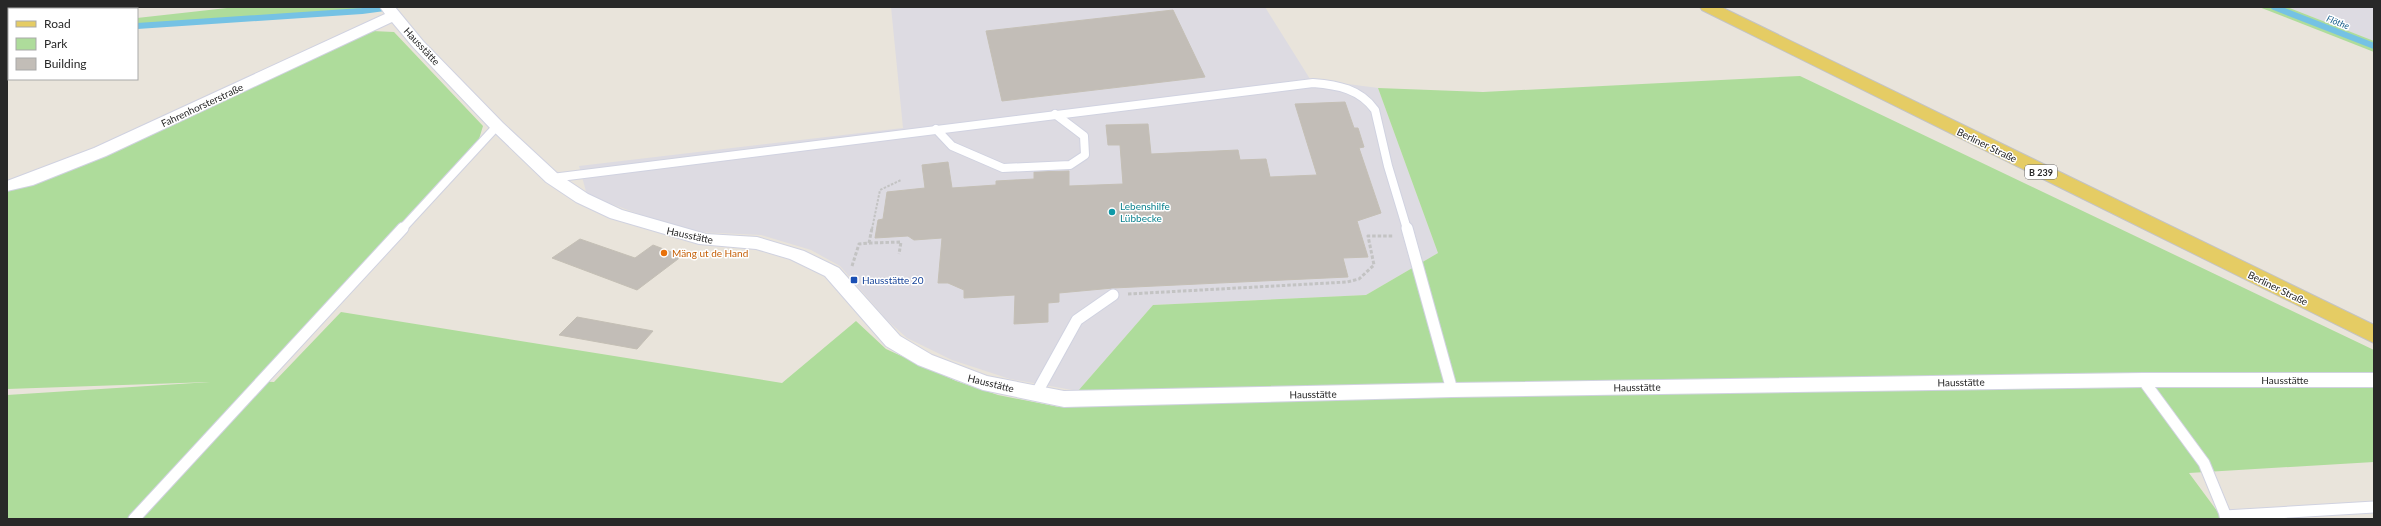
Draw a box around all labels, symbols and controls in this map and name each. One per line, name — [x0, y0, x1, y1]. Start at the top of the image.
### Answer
legend — [8, 8, 138, 80]
water label: Flöthe — [2325, 13, 2351, 31]
text: Road — [44, 16, 71, 31]
street label: Hausstätte — [401, 25, 443, 67]
text: Park — [44, 36, 68, 51]
text: Building — [44, 56, 87, 71]
street label: Fahrenhorsterstraße — [159, 81, 245, 129]
street label: Berliner Straße — [1955, 125, 2019, 165]
road number: B 239 — [2025, 165, 2057, 179]
place label: Lebenshilfe Lübbecke — [1120, 200, 1170, 224]
marker: Lebenshilfe Lübbecke — [1107, 207, 1117, 217]
street label: Hausstätte — [666, 224, 714, 246]
place label: Mäng ut de Hand — [672, 247, 748, 259]
marker: Mäng ut de Hand — [659, 248, 669, 258]
street label: Berliner Straße — [2246, 268, 2310, 308]
place label: Hausstätte 20 — [862, 274, 924, 286]
marker: Hausstätte 20 — [849, 275, 859, 285]
street label: Hausstätte — [967, 371, 1015, 395]
street label: Hausstätte — [2261, 374, 2309, 386]
street label: Hausstätte — [1937, 376, 1985, 388]
street label: Hausstätte — [1613, 381, 1661, 393]
street label: Hausstätte — [1289, 388, 1337, 400]

